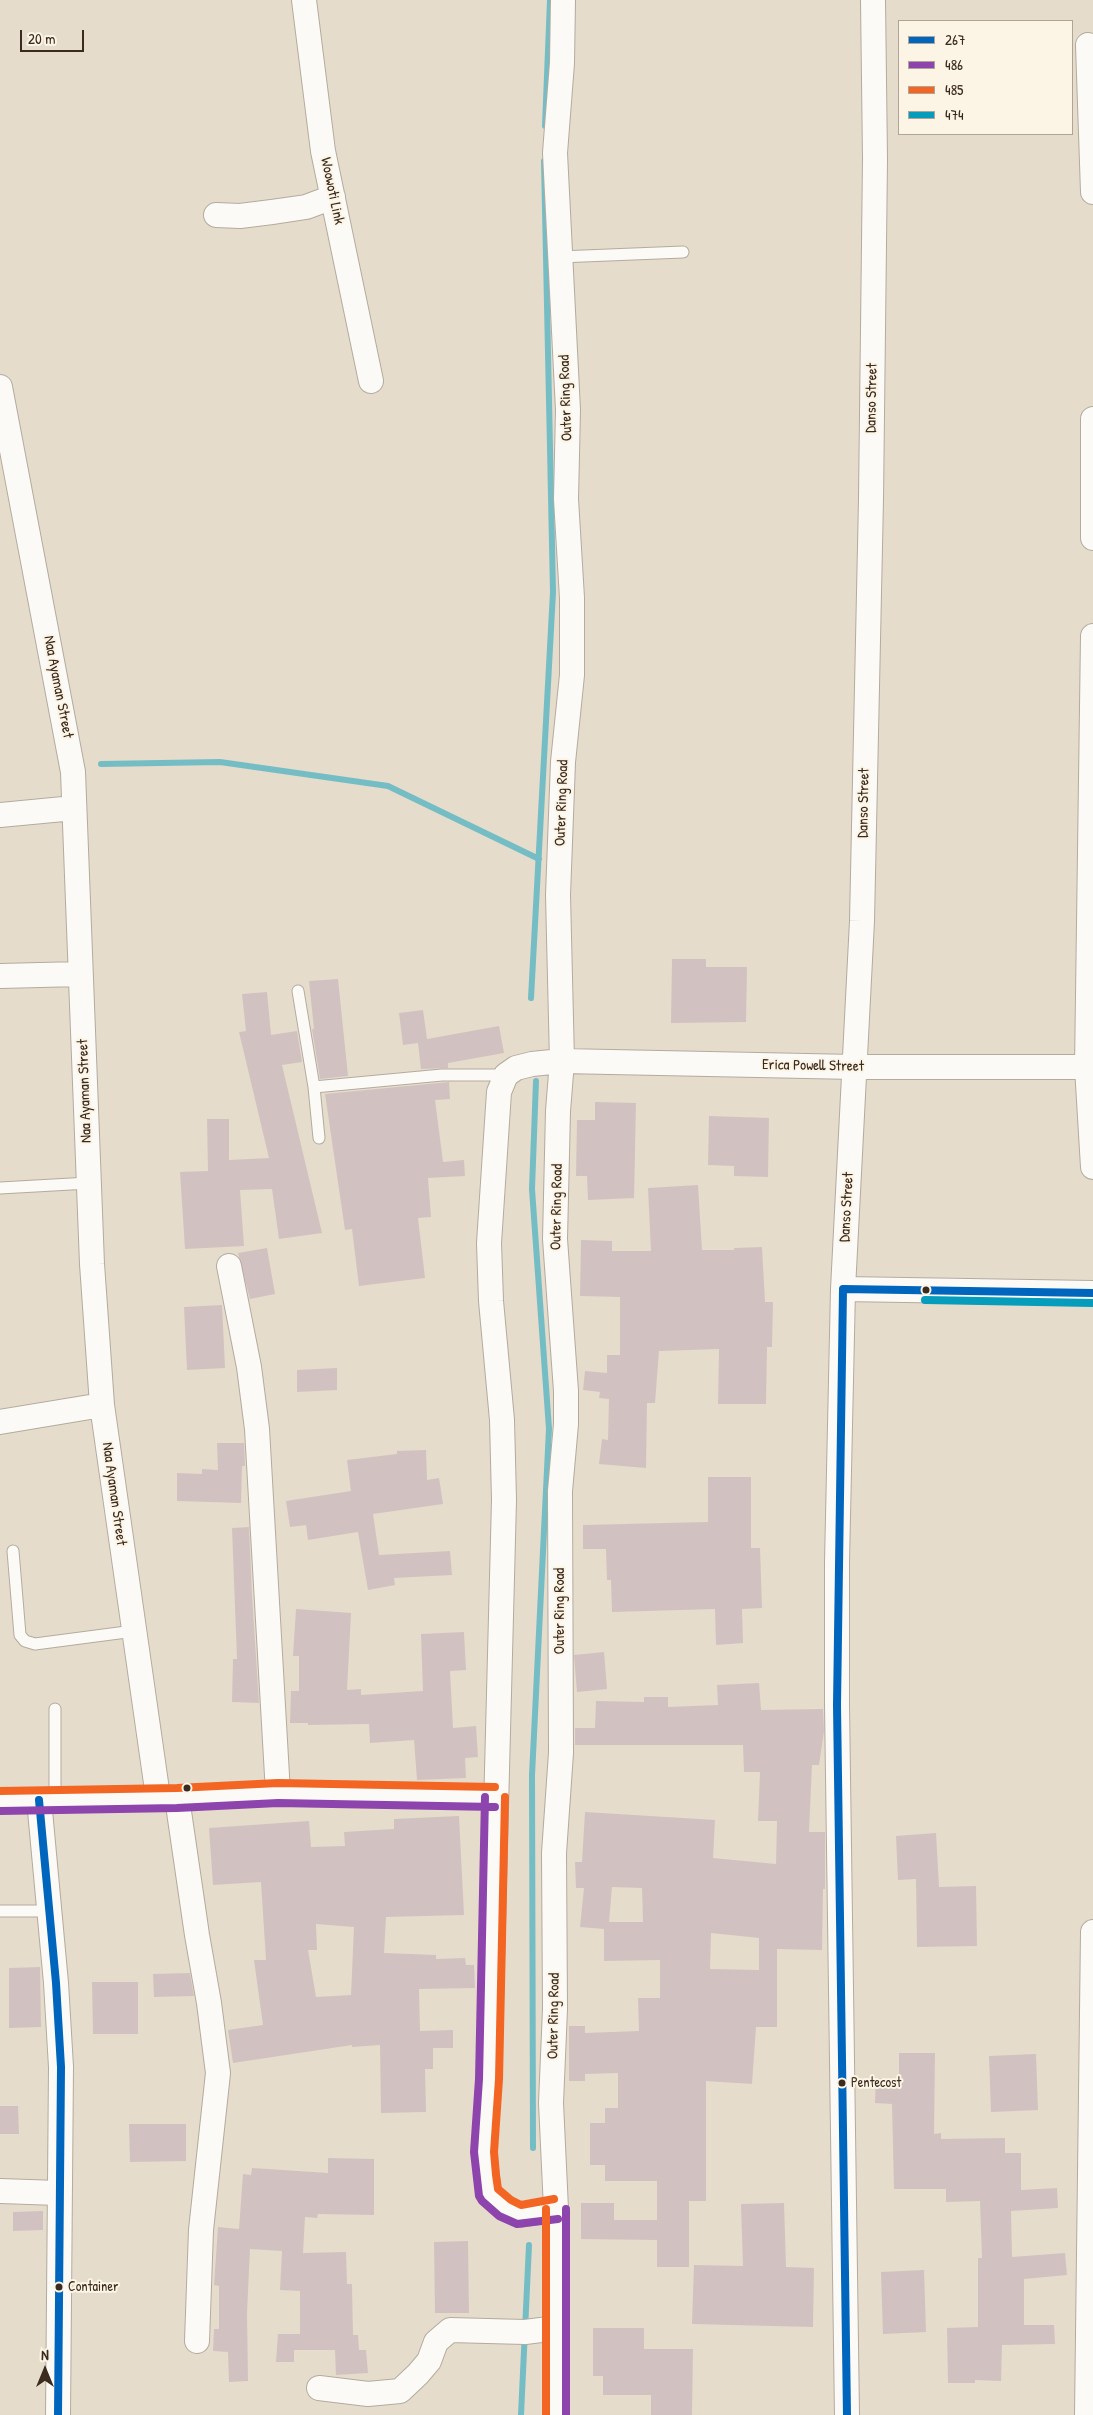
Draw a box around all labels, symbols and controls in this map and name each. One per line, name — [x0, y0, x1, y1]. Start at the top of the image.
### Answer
scale bar — [22, 20, 86, 52]
legend — [898, 20, 1073, 135]
text: 20 m — [28, 28, 55, 49]
text: 267 — [945, 29, 965, 50]
text: 486 — [945, 54, 963, 75]
text: 485 — [945, 79, 963, 100]
text: 474 — [945, 104, 964, 125]
street label: Woowoti Link — [316, 156, 348, 226]
street label: Outer Ring Road — [555, 355, 577, 441]
street label: Danso Street — [862, 363, 882, 433]
street label: Naa Ayaman Street — [39, 634, 77, 740]
street label: Outer Ring Road — [551, 760, 573, 846]
street label: Danso Street — [854, 768, 874, 838]
street label: Naa Ayaman Street — [74, 1039, 96, 1143]
street label: Erica Powell Street — [762, 1056, 864, 1076]
street label: Outer Ring Road — [547, 1164, 567, 1250]
street label: Danso Street — [836, 1172, 858, 1242]
unlabelled marker — [921, 1285, 931, 1295]
street label: Naa Ayaman Street — [98, 1441, 130, 1547]
street label: Outer Ring Road — [551, 1568, 569, 1654]
unlabelled marker — [182, 1783, 192, 1793]
street label: Outer Ring Road — [544, 1973, 564, 2059]
place label: Pentecost — [851, 2075, 901, 2091]
marker: Pentecost — [837, 2078, 847, 2088]
place label: Container — [68, 2279, 118, 2295]
marker: Container — [54, 2282, 64, 2292]
north arrow — [20, 2345, 70, 2395]
text: N — [41, 2345, 49, 2364]

